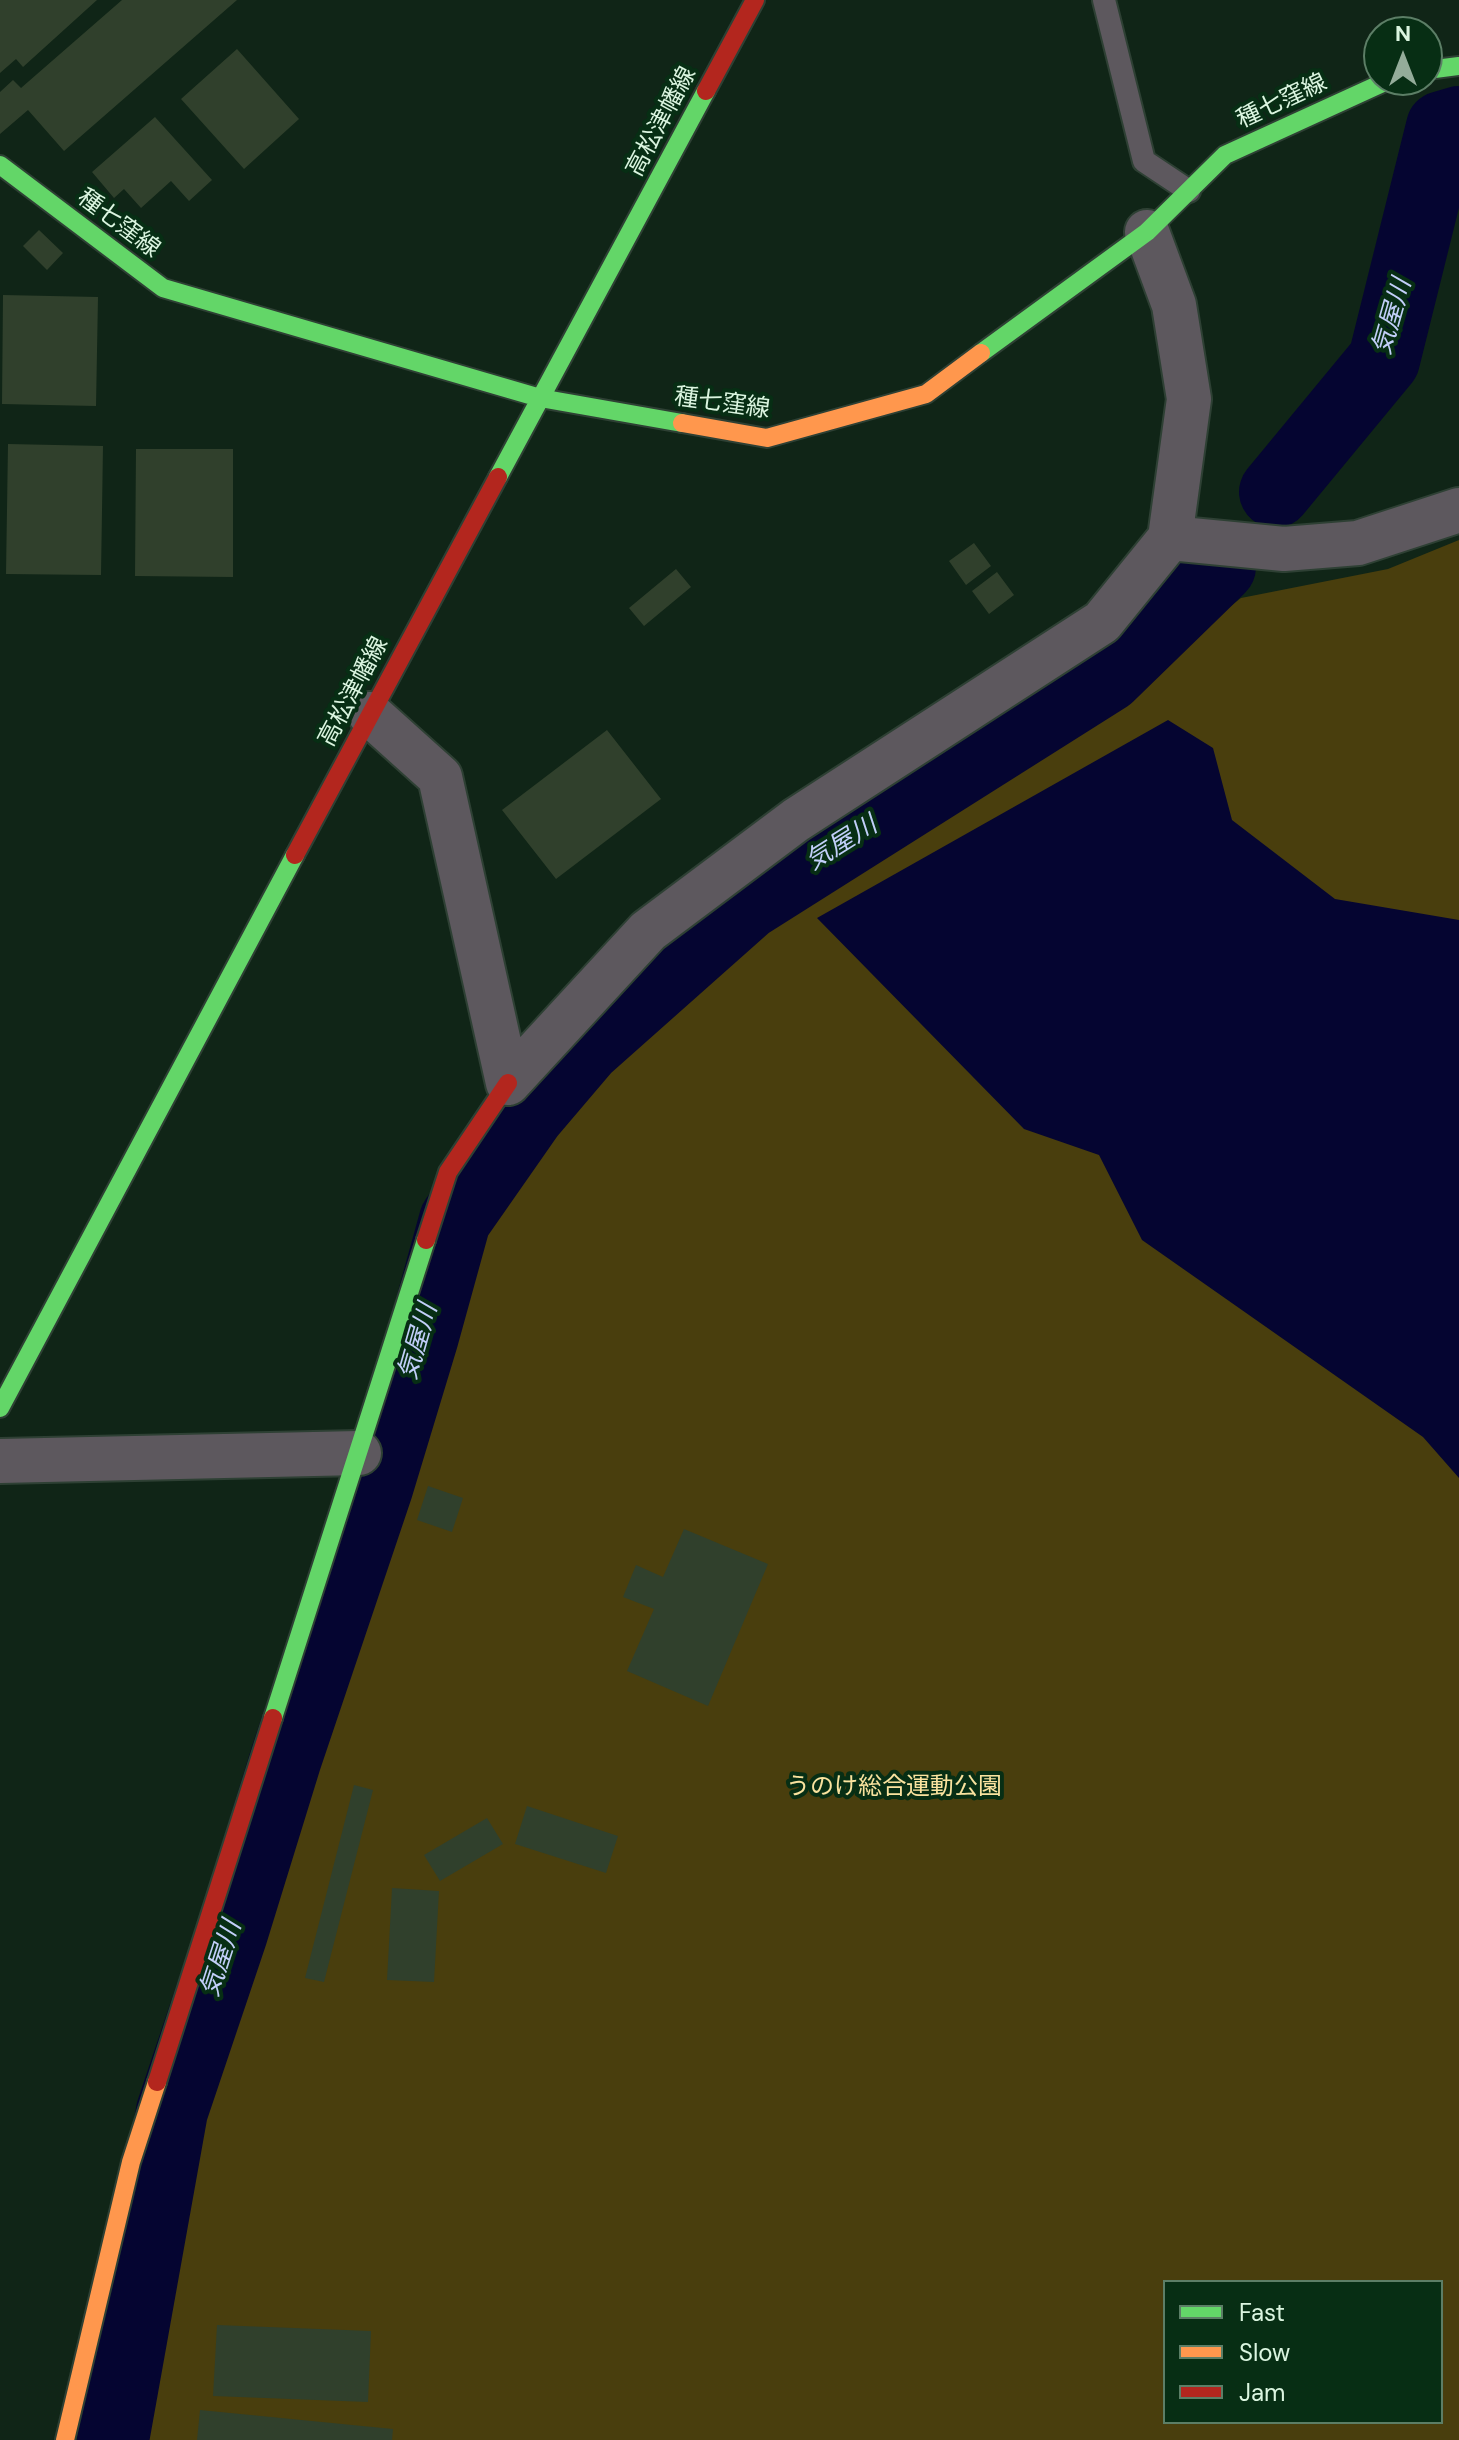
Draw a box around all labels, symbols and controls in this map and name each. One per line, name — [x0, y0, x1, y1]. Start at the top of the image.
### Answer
north arrow — [1363, 16, 1443, 96]
text: N — [1395, 19, 1411, 48]
street label: 高松津幡線 — [621, 62, 703, 182]
street label: 種七窪線 — [1232, 69, 1332, 135]
street label: 種七窪線 — [71, 184, 165, 264]
water label: 気屋川 — [1367, 275, 1419, 359]
street label: 種七窪線 — [672, 383, 772, 425]
street label: 高松津幡線 — [313, 632, 395, 752]
water label: 気屋川 — [801, 810, 883, 878]
water label: 気屋川 — [393, 1300, 445, 1384]
park label: うのけ総合運動公園 — [786, 1774, 1002, 1802]
water label: 気屋川 — [195, 1917, 249, 2001]
legend — [1163, 2280, 1443, 2424]
text: Fast — [1239, 2297, 1285, 2328]
text: Slow — [1239, 2337, 1290, 2368]
text: Jam — [1239, 2377, 1285, 2408]

